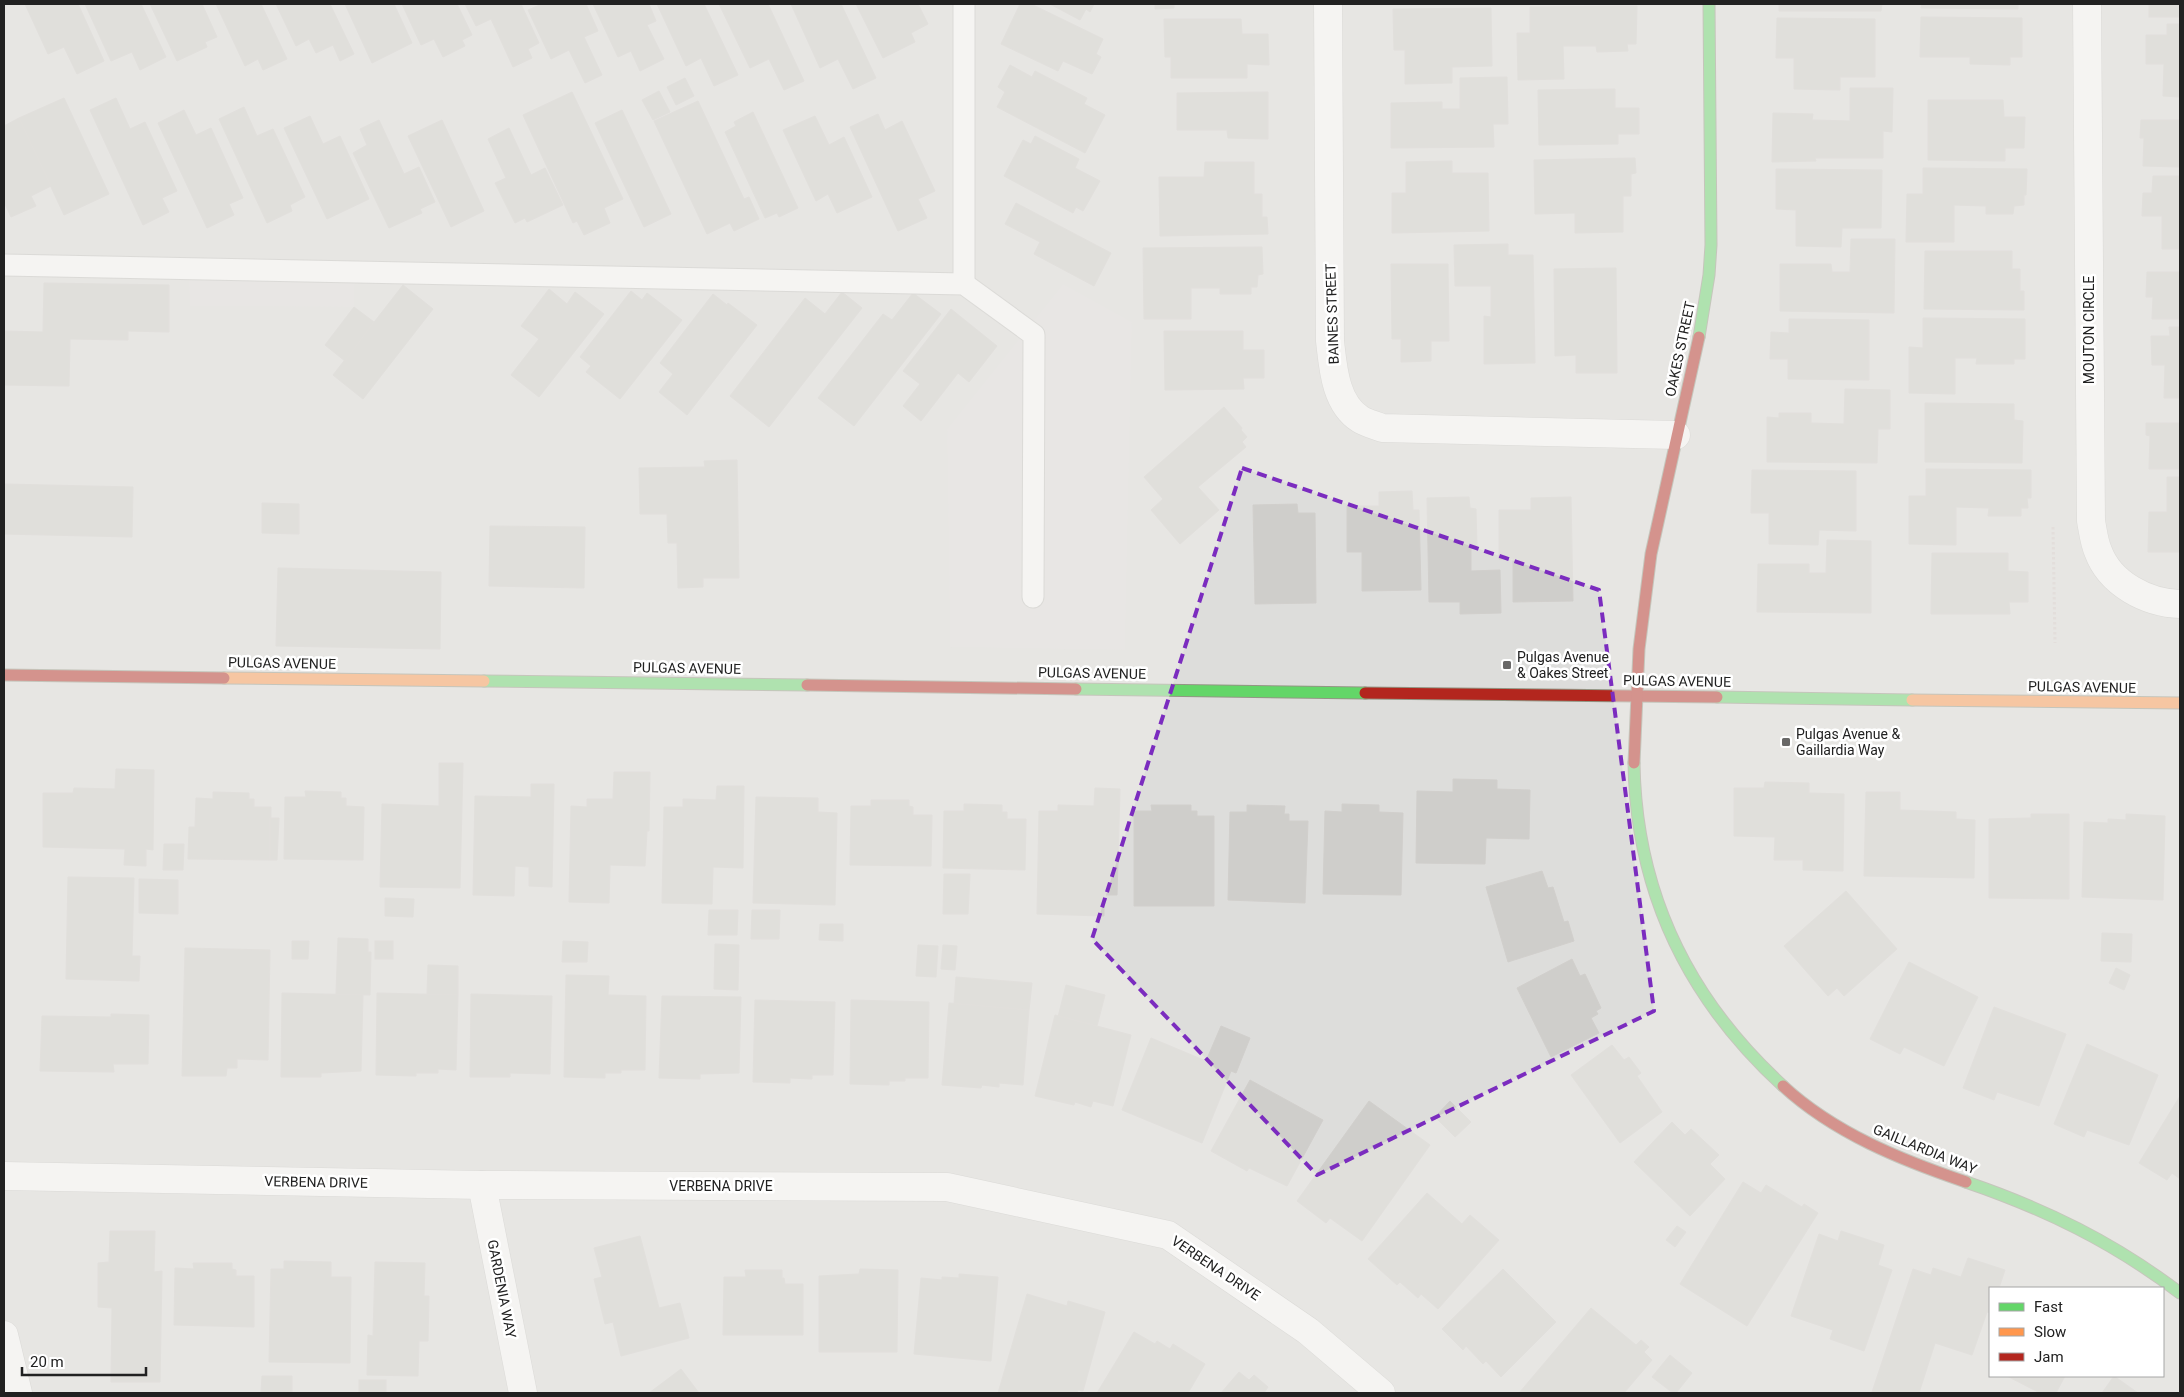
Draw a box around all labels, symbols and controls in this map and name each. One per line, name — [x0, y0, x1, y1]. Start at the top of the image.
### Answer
street label: BAINES STREET — [1322, 263, 1342, 365]
street label: MOUTON CIRCLE — [2081, 276, 2097, 384]
street label: OAKES STREET — [1662, 299, 1698, 398]
place label: Pulgas Avenue & Oakes Street — [1517, 649, 1609, 681]
street label: PULGAS AVENUE — [228, 654, 336, 672]
street label: PULGAS AVENUE — [633, 659, 741, 677]
marker: Pulgas Avenue & Oakes Street — [1501, 659, 1513, 671]
street label: PULGAS AVENUE — [1038, 664, 1146, 682]
street label: PULGAS AVENUE — [1623, 672, 1731, 690]
street label: PULGAS AVENUE — [2028, 678, 2136, 696]
place label: Pulgas Avenue & Gaillardia Way — [1796, 726, 1900, 758]
marker: Pulgas Avenue & Gaillardia Way — [1780, 736, 1792, 748]
street label: GAILLARDIA WAY — [1871, 1121, 1980, 1177]
street label: VERBENA DRIVE — [264, 1173, 368, 1191]
street label: VERBENA DRIVE — [669, 1178, 773, 1194]
street label: VERBENA DRIVE — [1169, 1232, 1263, 1304]
street label: GARDENIA WAY — [485, 1238, 520, 1340]
legend — [1989, 1287, 2164, 1377]
text: Fast — [2034, 1298, 2063, 1316]
text: Slow — [2034, 1323, 2066, 1341]
scale bar — [22, 1344, 146, 1376]
text: Jam — [2034, 1348, 2064, 1366]
text: 20 m — [30, 1353, 64, 1371]

